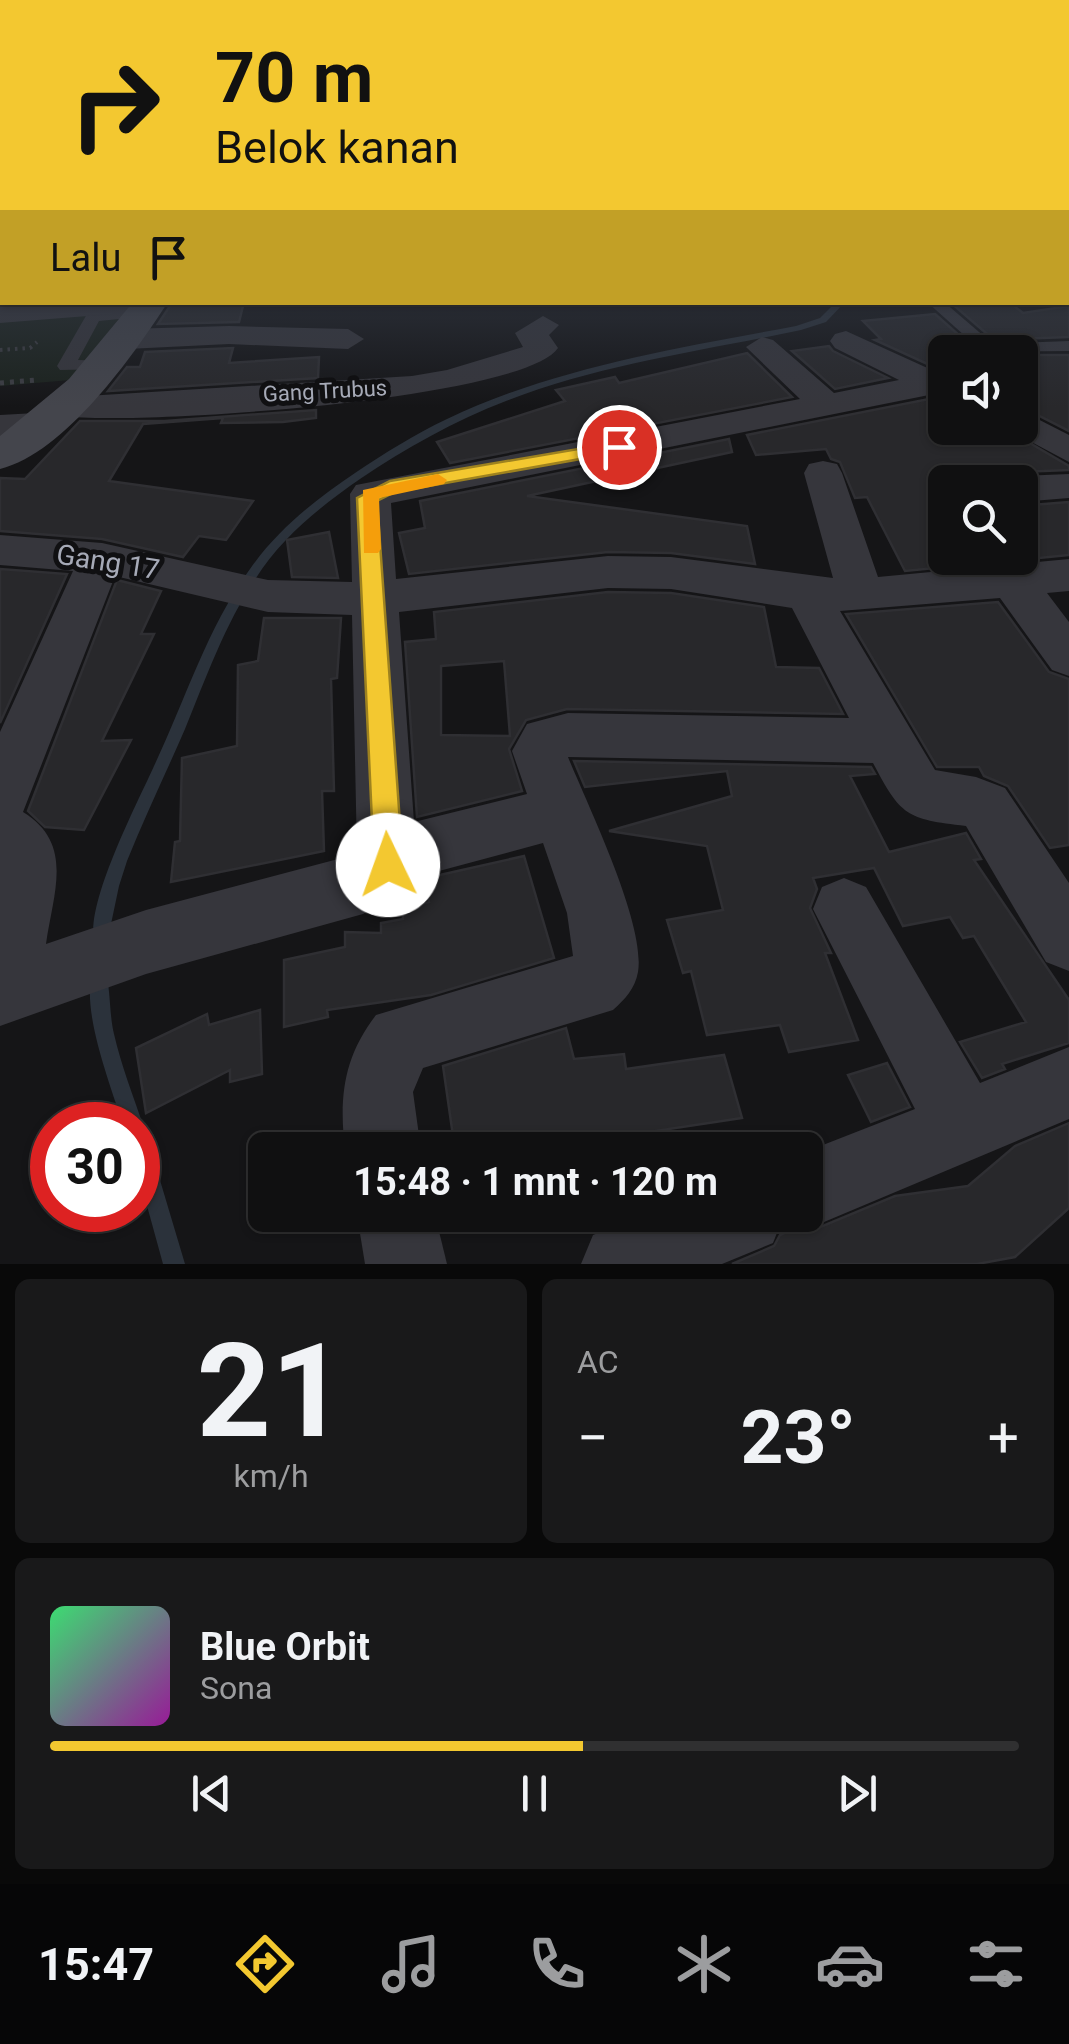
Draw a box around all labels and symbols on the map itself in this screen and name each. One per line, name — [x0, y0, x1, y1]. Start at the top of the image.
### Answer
street label: Gang Trubus — [262, 375, 388, 407]
pin — [577, 405, 662, 490]
street label: Gang 17 — [54, 538, 162, 586]
position arrow — [336, 813, 440, 917]
speed limit sign: 30 — [30, 1102, 160, 1232]

